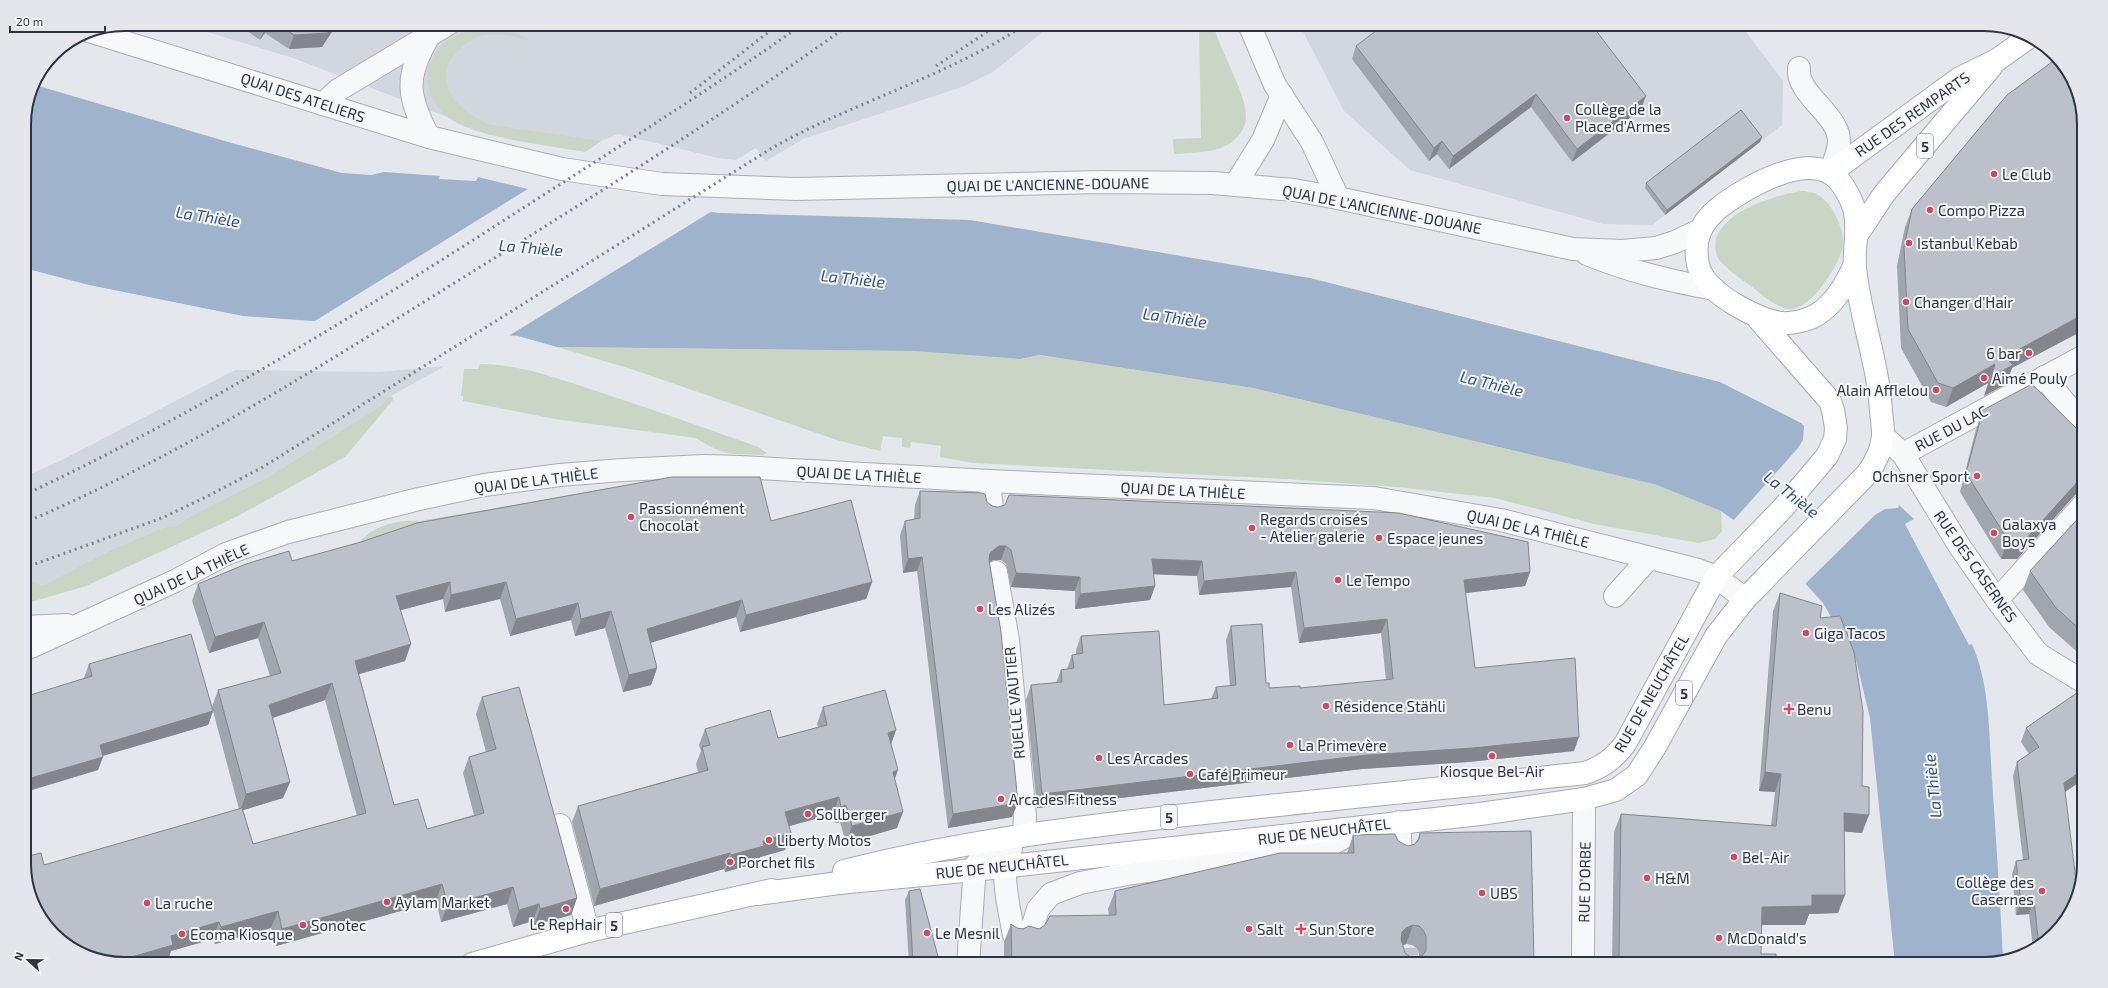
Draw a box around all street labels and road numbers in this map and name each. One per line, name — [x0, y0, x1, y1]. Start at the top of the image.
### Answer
street label: QUAI DES ATELIERS — [238, 68, 367, 127]
street label: RUE DES REMPARTS — [1851, 68, 1973, 160]
road number: 5 — [1917, 134, 1933, 158]
street label: QUAI DE L'ANCIENNE-DOUANE — [947, 173, 1149, 196]
street label: QUAI DE L'ANCIENNE-DOUANE — [1281, 181, 1483, 238]
street label: RUE DU LAC — [1912, 401, 1991, 455]
street label: QUAI DE LA THIÈLE — [796, 462, 922, 487]
street label: QUAI DE LA THIÈLE — [473, 463, 599, 498]
street label: QUAI DE LA THIÈLE — [1120, 478, 1246, 503]
street label: QUAI DE LA THIÈLE — [1465, 505, 1591, 552]
street label: RUE DES CASERNES — [1931, 507, 2021, 625]
street label: QUAI DE LA THIÈLE — [130, 539, 252, 610]
street label: RUE DE NEUCHÂTEL — [1610, 630, 1692, 755]
street label: RUELLE VAUTIER — [1000, 646, 1028, 760]
road number: 5 — [1676, 681, 1692, 705]
road number: 5 — [1161, 805, 1177, 829]
street label: RUE DE NEUCHÂTEL — [1257, 814, 1392, 848]
street label: RUE D'ORBE — [1574, 841, 1594, 923]
street label: RUE DE NEUCHÂTEL — [935, 850, 1070, 882]
road number: 5 — [606, 913, 622, 937]

